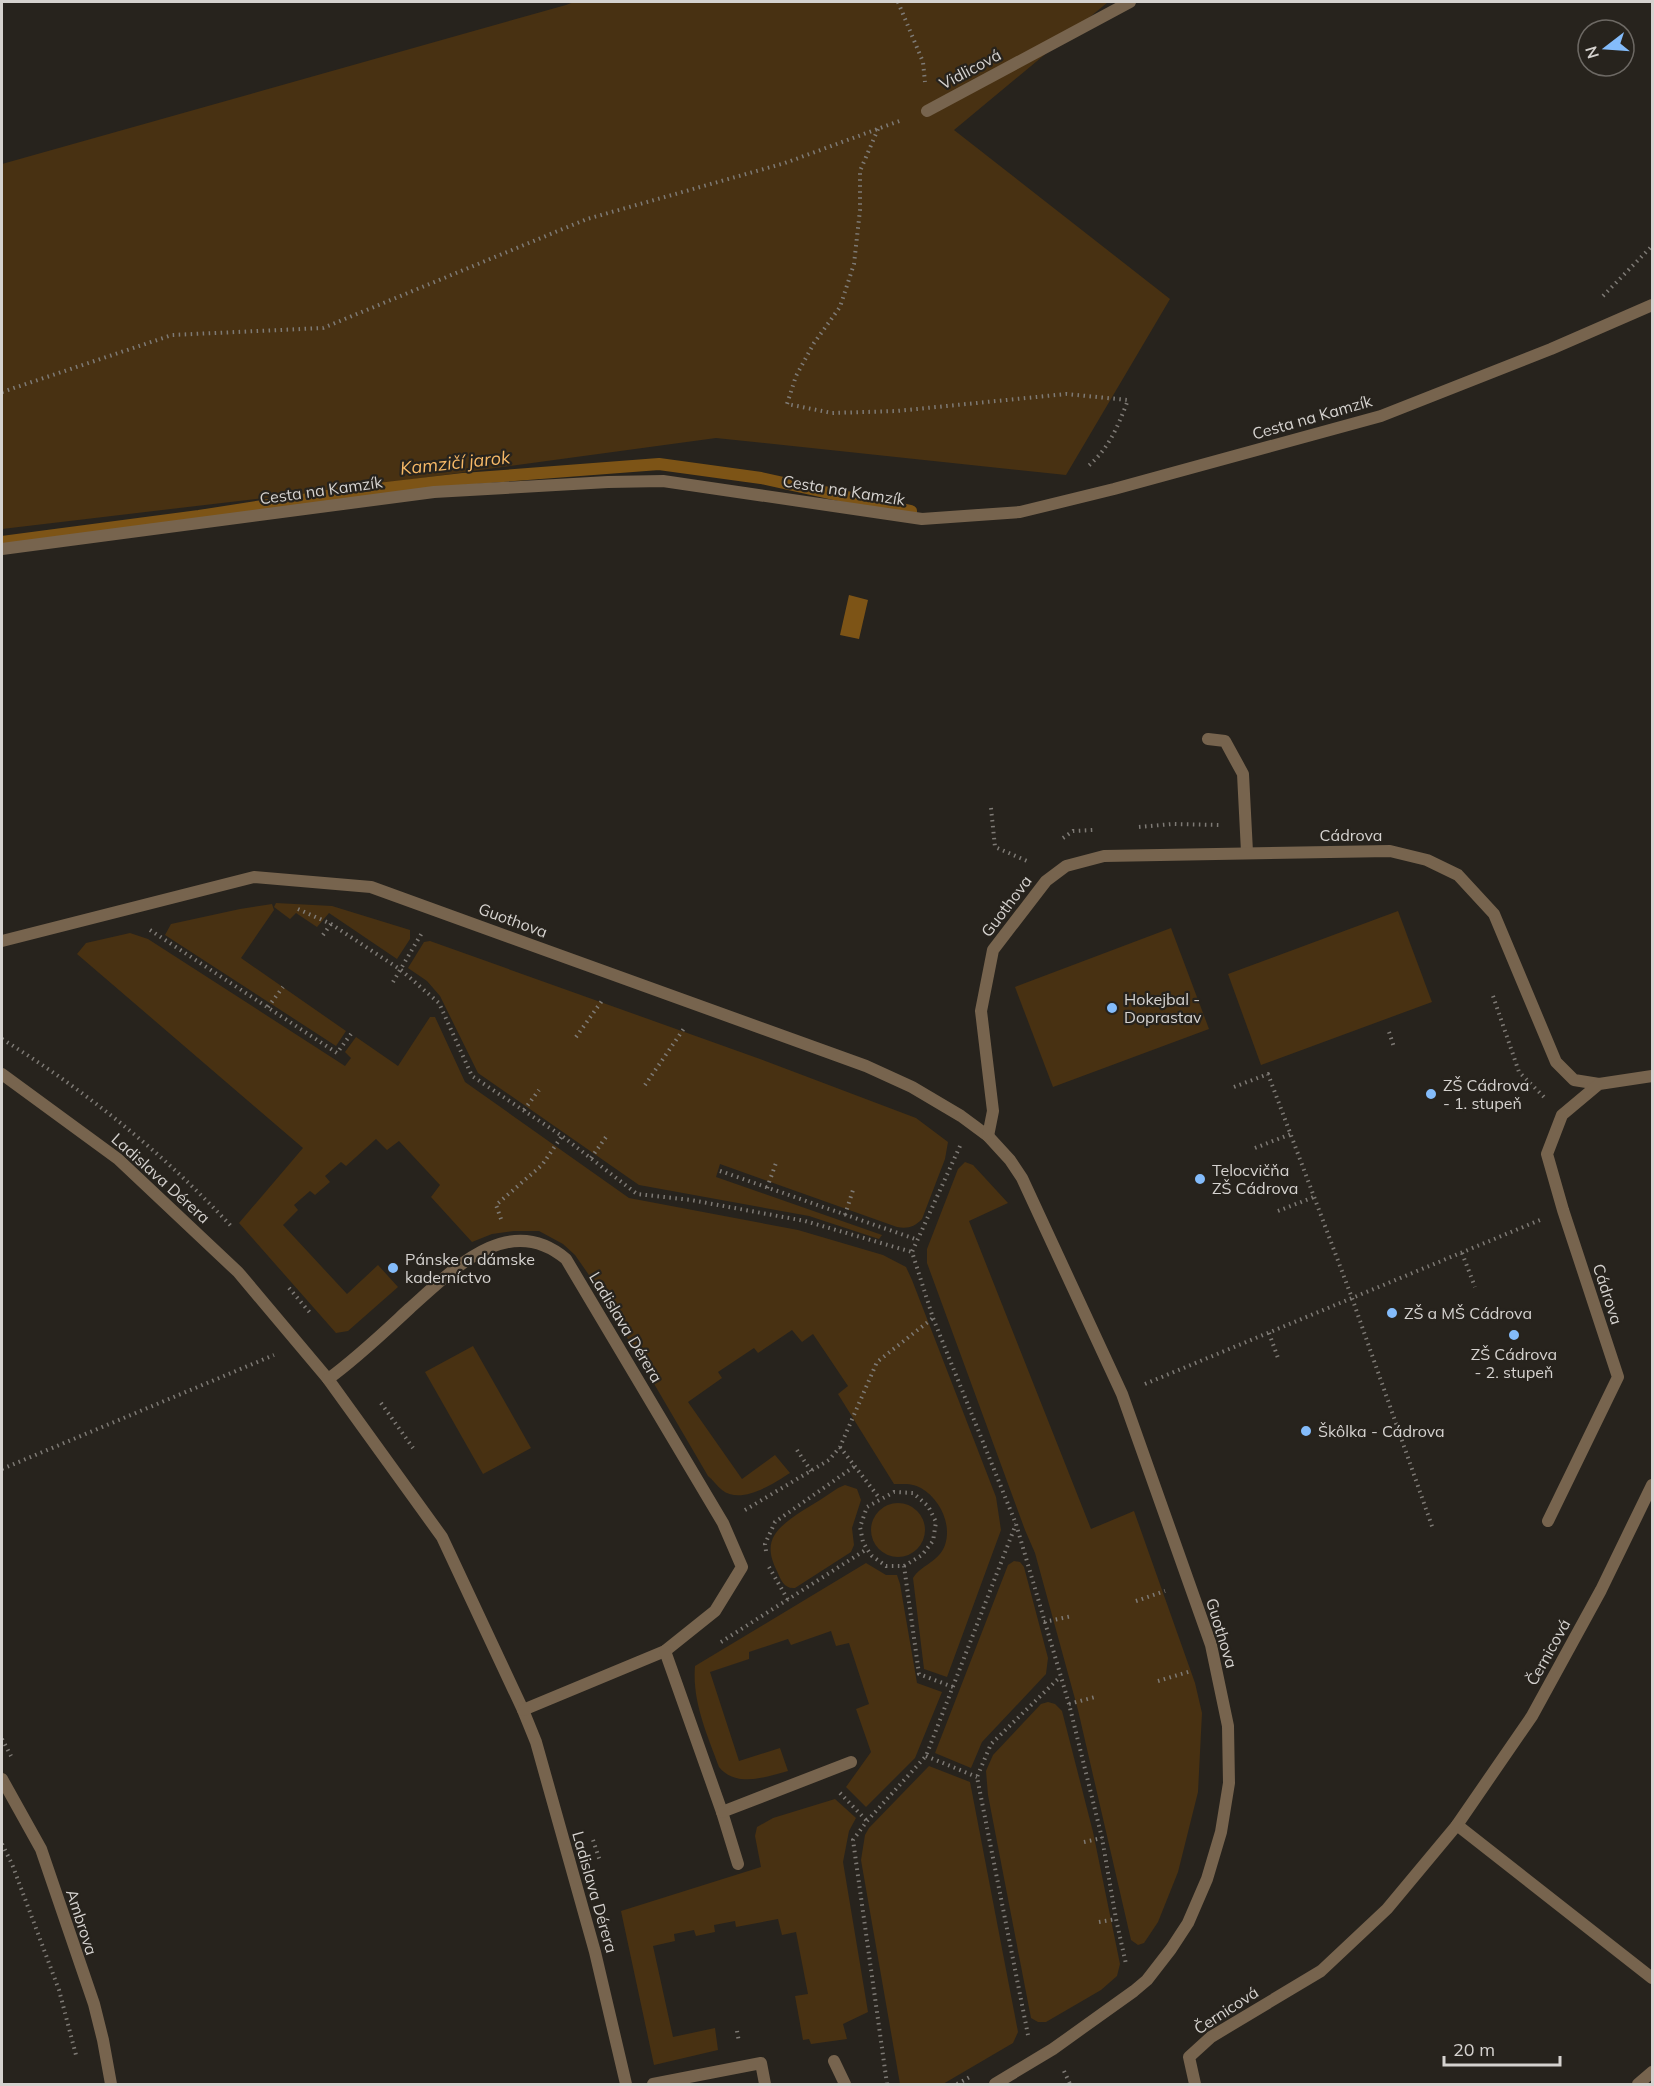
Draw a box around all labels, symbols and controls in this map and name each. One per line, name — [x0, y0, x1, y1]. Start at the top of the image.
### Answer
north arrow — [1576, 18, 1636, 78]
street label: Vidlicová — [936, 44, 1004, 94]
text: N — [1580, 44, 1603, 61]
street label: Cesta na Kamzík — [1250, 390, 1375, 444]
water label: Kamzičí jarok — [399, 445, 512, 480]
street label: Cesta na Kamzík — [781, 470, 907, 510]
street label: Cesta na Kamzík — [258, 471, 384, 509]
street label: Cádrova — [1320, 825, 1382, 845]
street label: Guothova — [976, 871, 1036, 941]
street label: Guothova — [476, 898, 550, 942]
place label: Hokejbal - Doprastav — [1124, 989, 1202, 1027]
marker: Hokejbal - Doprastav — [1105, 1001, 1119, 1015]
place label: ZŠ Cádrova - 1. stupeň — [1443, 1075, 1529, 1113]
marker: ZŠ Cádrova - 1. stupeň — [1424, 1087, 1438, 1101]
street label: Ladislava Dérera — [108, 1129, 214, 1227]
place label: Telocvičňa ZŠ Cádrova — [1212, 1160, 1298, 1198]
marker: Telocvičňa ZŠ Cádrova — [1193, 1172, 1207, 1186]
place label: Pánske a dámske kaderníctvo — [405, 1249, 535, 1287]
marker: Pánske a dámske kaderníctvo — [386, 1261, 400, 1275]
street label: Cádrova — [1589, 1261, 1627, 1327]
street label: Ladislava Dérera — [585, 1268, 667, 1386]
place label: ZŠ a MŠ Cádrova — [1404, 1303, 1532, 1323]
marker: ZŠ a MŠ Cádrova — [1385, 1306, 1399, 1320]
marker: ZŠ Cádrova - 2. stupeň — [1507, 1328, 1521, 1342]
place label: ZŠ Cádrova - 2. stupeň — [1471, 1344, 1557, 1382]
place label: Škôlka - Cádrova — [1318, 1421, 1445, 1441]
marker: Škôlka - Cádrova — [1299, 1424, 1313, 1438]
street label: Guothova — [1202, 1596, 1242, 1670]
street label: Černicová — [1522, 1615, 1574, 1689]
street label: Ladislava Dérera — [568, 1829, 622, 1955]
street label: Ambrova — [62, 1887, 102, 1957]
street label: Černicová — [1190, 1982, 1262, 2038]
scale bar — [1444, 2029, 1560, 2067]
text: 20 m — [1453, 2038, 1495, 2061]

